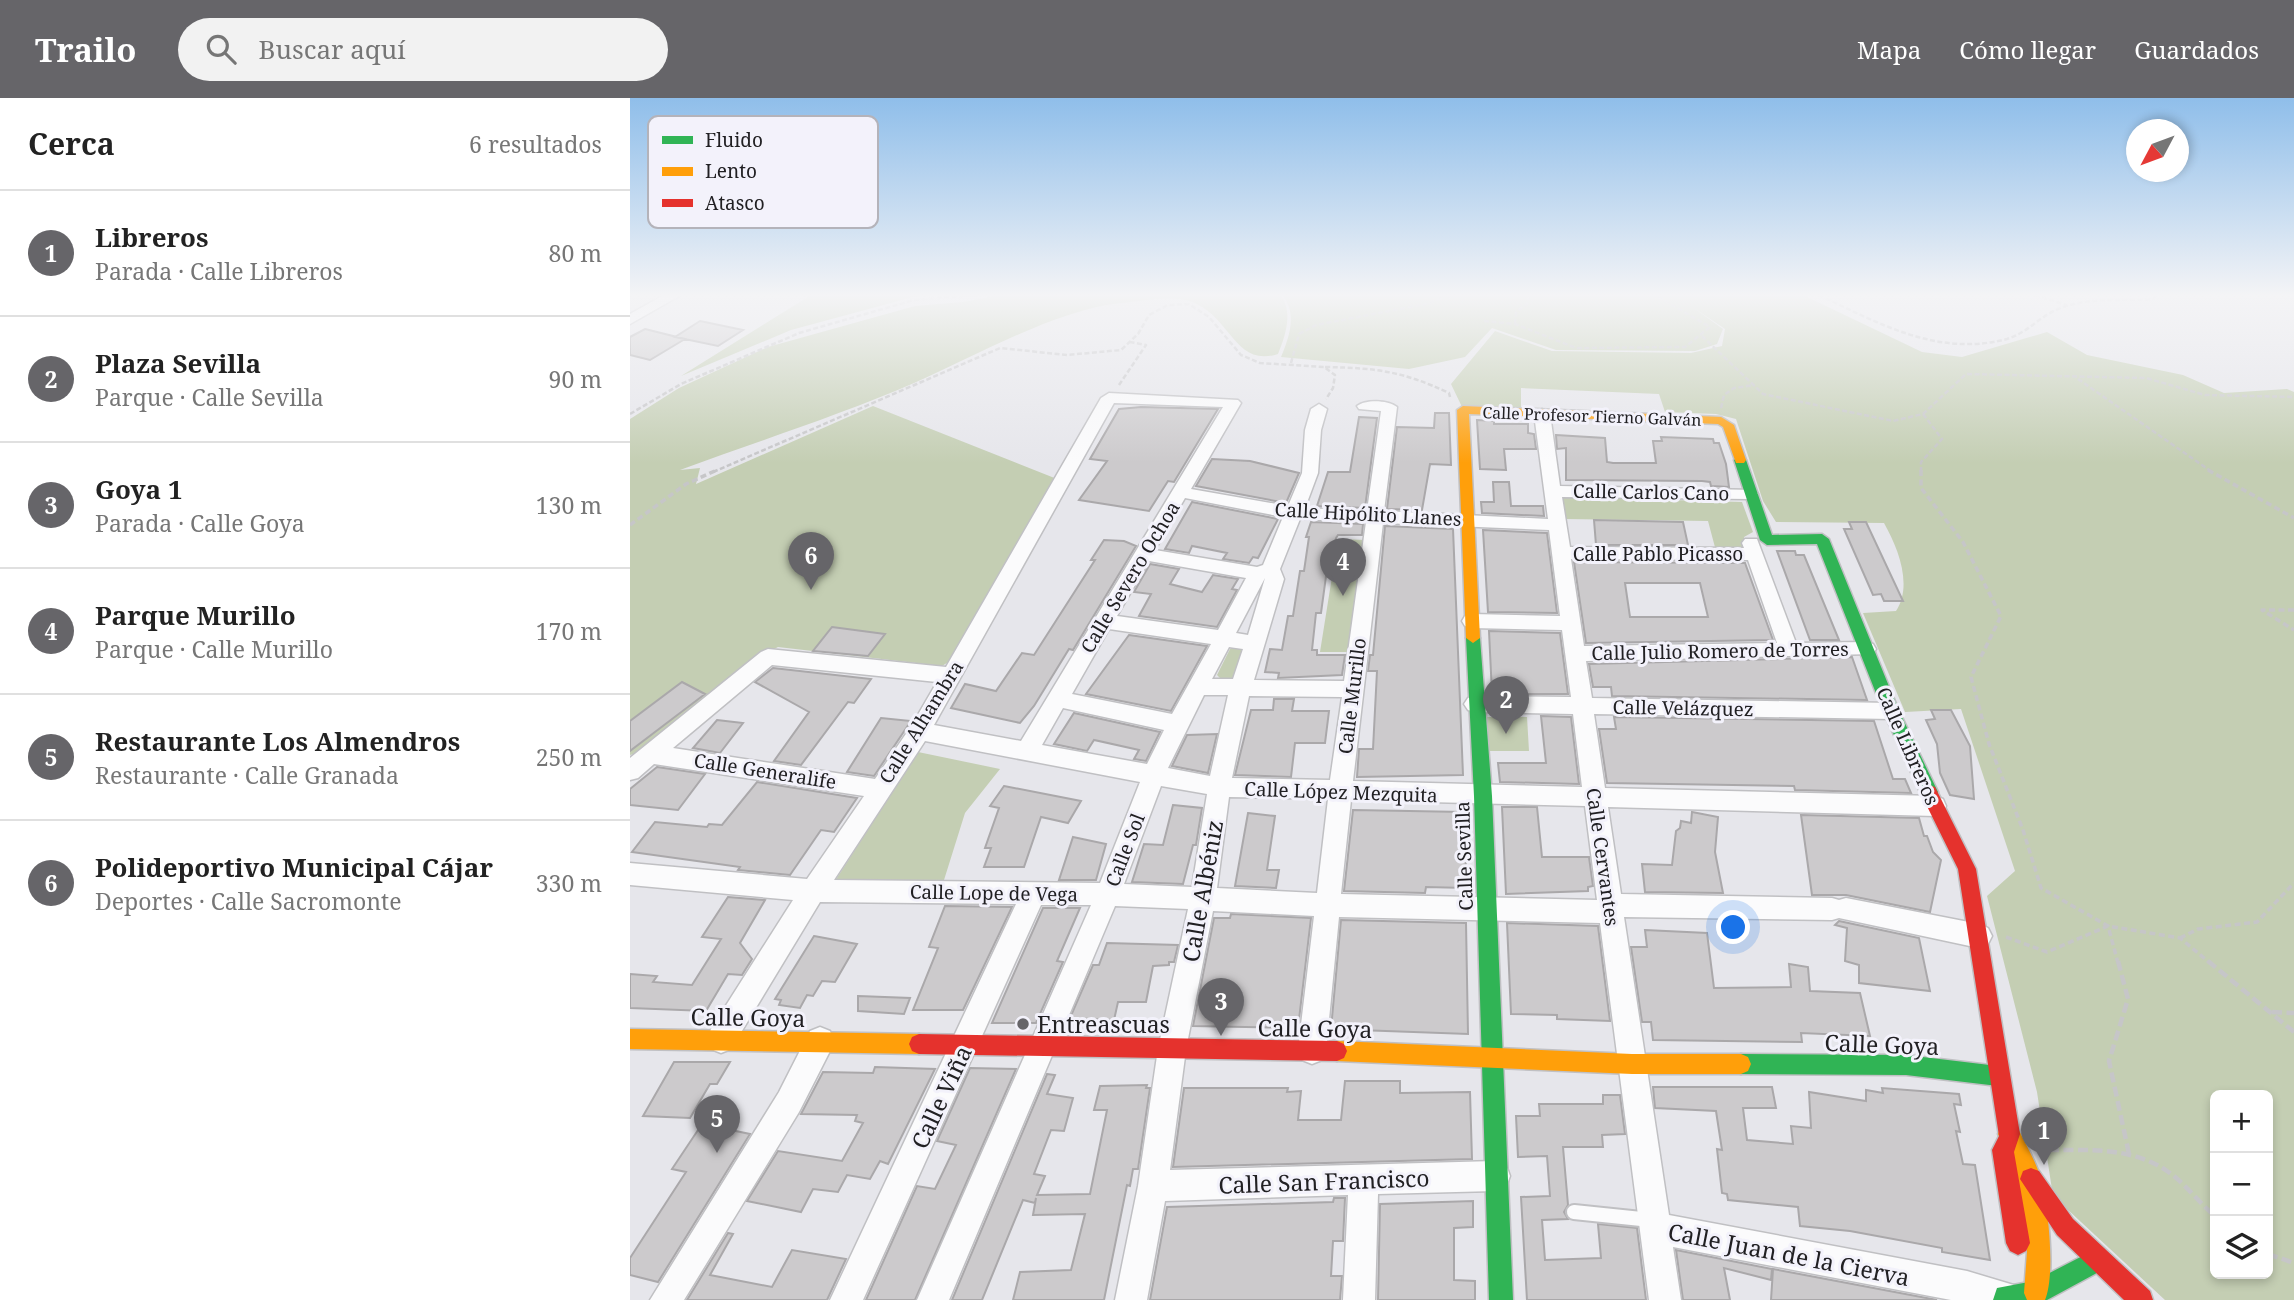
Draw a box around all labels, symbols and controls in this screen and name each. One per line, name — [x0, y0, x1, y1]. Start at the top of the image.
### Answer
search box — [178, 18, 668, 81]
text: Trailo — [35, 27, 136, 72]
icon: search — [202, 30, 240, 68]
text: Buscar aquí — [258, 31, 406, 67]
text: Mapa — [1857, 33, 1921, 66]
text: Cómo llegar — [1959, 33, 2096, 66]
text: Guardados — [2134, 33, 2259, 66]
legend — [648, 116, 878, 228]
north arrow — [2126, 119, 2189, 182]
text: Cerca — [28, 123, 115, 164]
text: Fluido — [705, 127, 763, 153]
text: 6 resultados — [469, 128, 602, 160]
text: Lento — [705, 158, 757, 184]
text: Atasco — [705, 190, 765, 216]
text: Libreros — [95, 219, 209, 255]
text: 1 — [45, 237, 58, 269]
text: 80 m — [549, 237, 602, 269]
text: Parada · Calle Libreros — [95, 255, 343, 287]
text: Plaza Sevilla — [95, 345, 261, 381]
text: 2 — [45, 363, 58, 395]
text: 90 m — [549, 363, 602, 395]
text: Parque · Calle Sevilla — [95, 381, 324, 413]
street label: Calle Profesor Tierno Galván — [1482, 401, 1702, 431]
text: Goya 1 — [95, 471, 183, 507]
street label: Calle Carlos Cano — [1573, 478, 1729, 506]
text: 3 — [45, 489, 58, 521]
text: 130 m — [536, 489, 602, 521]
street label: Calle Severo Ochoa — [1074, 496, 1186, 658]
street label: Calle Hipólito Llanes — [1274, 496, 1462, 532]
text: Parada · Calle Goya — [95, 507, 305, 539]
pin: 6 — [788, 532, 834, 590]
pin: 4 — [1320, 538, 1366, 596]
street label: Calle Pablo Picasso — [1573, 541, 1743, 567]
text: Parque Murillo — [95, 597, 296, 633]
text: 4 — [45, 615, 58, 647]
text: 170 m — [536, 615, 602, 647]
text: Parque · Calle Murillo — [95, 633, 333, 665]
street label: Calle Murillo — [1332, 636, 1372, 756]
street label: Calle Julio Romero de Torres — [1591, 636, 1849, 666]
street label: Calle Alhambra — [873, 656, 969, 788]
pin: 2 — [1483, 676, 1529, 734]
street label: Calle Libreros — [1870, 683, 1946, 809]
street label: Calle Velázquez — [1612, 694, 1754, 722]
text: Restaurante Los Almendros — [95, 723, 460, 759]
text: 5 — [45, 741, 58, 773]
text: 250 m — [536, 741, 602, 773]
street label: Calle Generalife — [692, 747, 838, 795]
text: Restaurante · Calle Granada — [95, 759, 399, 791]
street label: Calle López Mezquita — [1244, 776, 1438, 808]
street label: Calle Cervantes — [1580, 786, 1626, 928]
street label: Calle Sevilla — [1449, 801, 1479, 911]
street label: Calle Sol — [1099, 810, 1151, 890]
street label: Calle Albéniz — [1174, 818, 1230, 964]
text: Polideportivo Municipal Cájar — [95, 849, 493, 885]
text: 6 — [45, 867, 58, 899]
text: 330 m — [536, 867, 602, 899]
street label: Calle Lope de Vega — [910, 879, 1078, 907]
text: Deportes · Calle Sacromonte — [95, 885, 401, 917]
your location — [1716, 910, 1750, 944]
pin: 3 — [1198, 978, 1244, 1036]
street label: Calle Goya — [690, 1000, 806, 1034]
place label: Entreascuas — [1037, 1008, 1170, 1040]
street label: Calle Goya — [1257, 1011, 1373, 1045]
marker: Entreascuas — [1015, 1016, 1031, 1032]
street label: Calle Goya — [1824, 1026, 1940, 1062]
street label: Calle Viña — [903, 1040, 979, 1154]
map controls — [2210, 1090, 2273, 1279]
button: + — [2210, 1090, 2273, 1153]
pin: 5 — [694, 1095, 740, 1153]
pin: 1 — [2021, 1107, 2067, 1165]
button: − — [2210, 1153, 2273, 1216]
street label: Calle San Francisco — [1218, 1161, 1430, 1201]
street label: Calle Juan de la Cierva — [1665, 1215, 1913, 1293]
button: layers — [2210, 1216, 2273, 1279]

